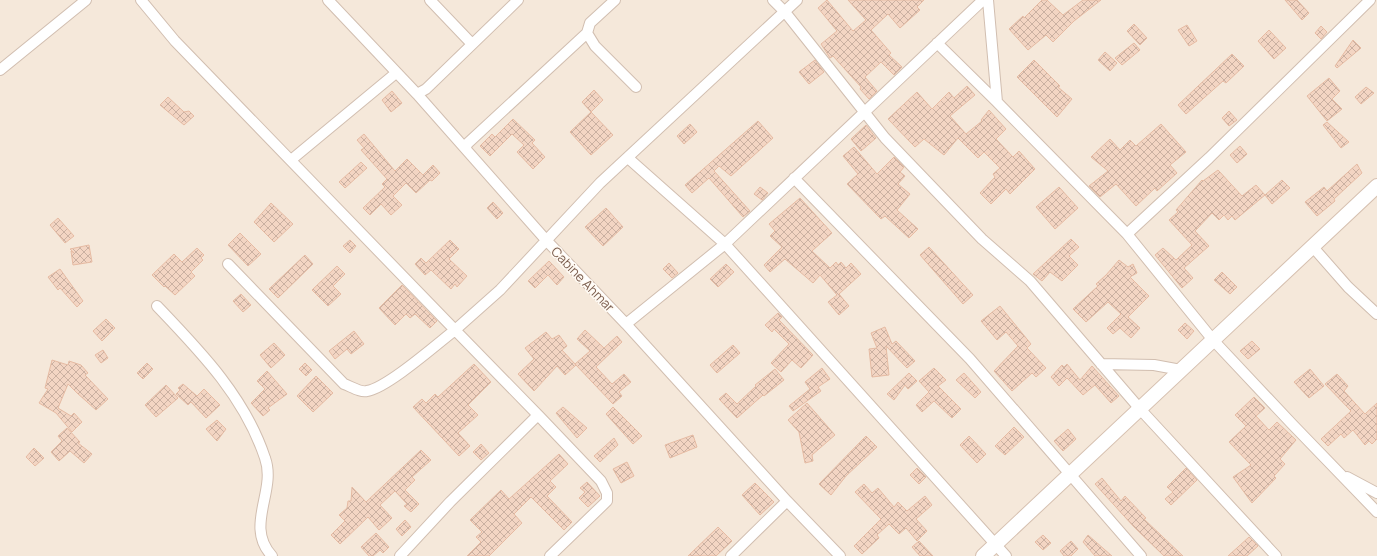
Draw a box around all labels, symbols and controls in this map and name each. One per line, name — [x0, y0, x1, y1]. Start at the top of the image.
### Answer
street label: Cabine Ahmar — [547, 243, 619, 316]

